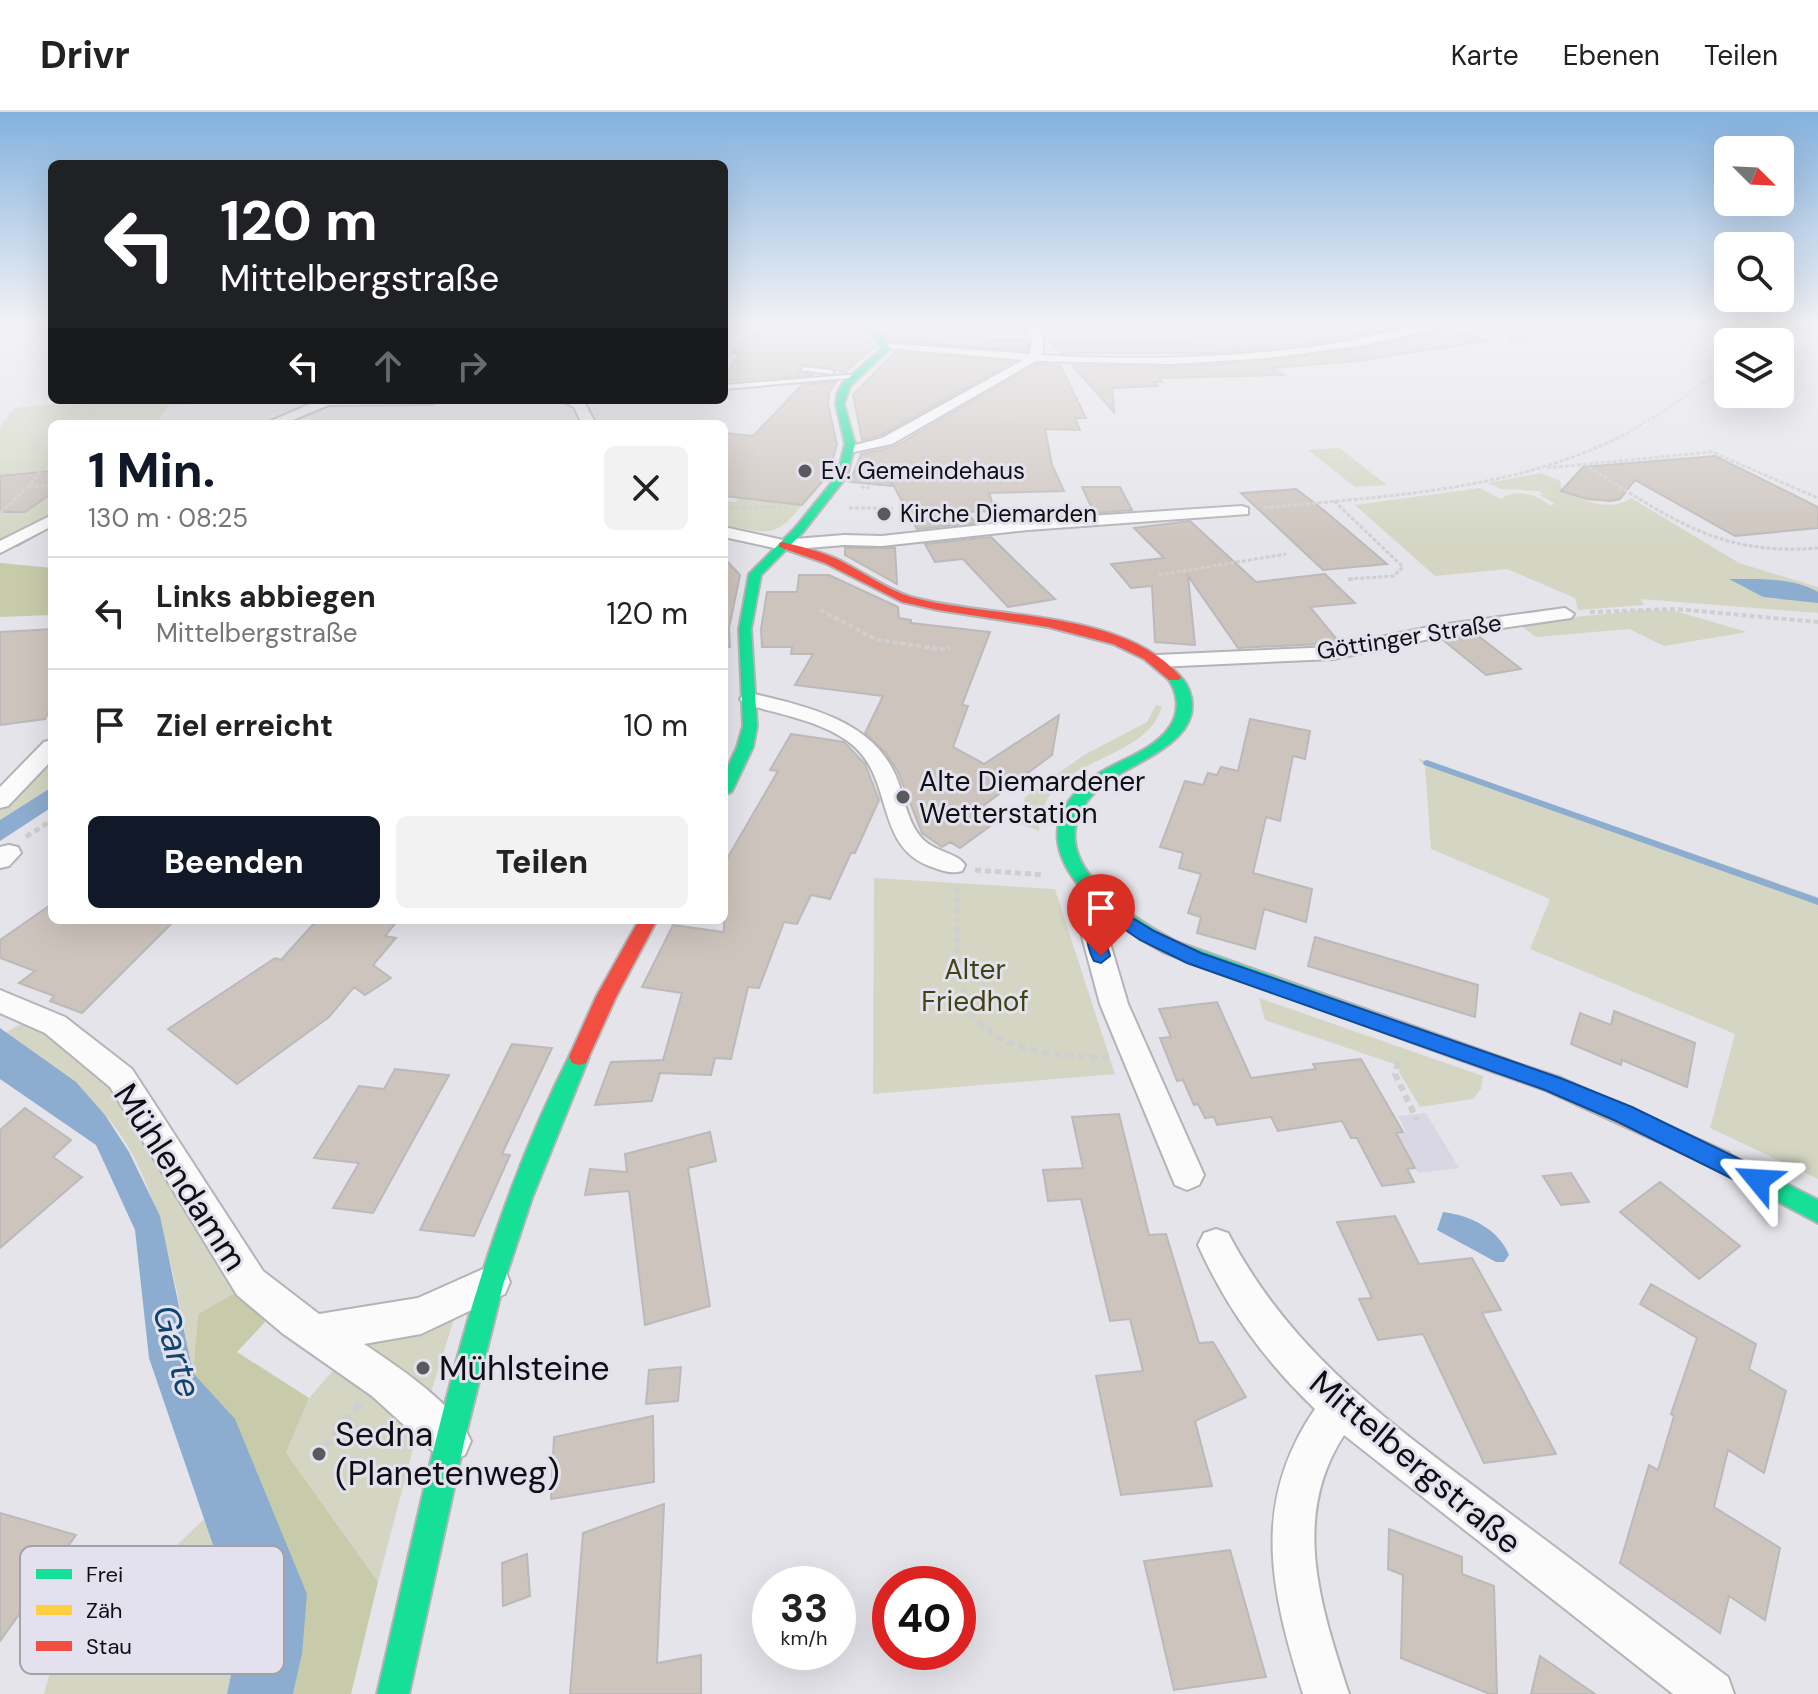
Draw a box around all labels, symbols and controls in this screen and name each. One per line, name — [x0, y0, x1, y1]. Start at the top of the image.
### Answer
text: Drivr — [40, 30, 130, 80]
text: Karte — [1451, 37, 1519, 74]
text: Ebenen — [1563, 37, 1660, 74]
text: Teilen — [1704, 37, 1778, 74]
north arrow — [1714, 136, 1794, 216]
map controls — [1714, 136, 1794, 408]
text: 120 m — [220, 184, 378, 257]
icon: left — [88, 192, 192, 296]
button: search — [1714, 232, 1794, 312]
text: Mittelbergstraße — [220, 255, 499, 302]
button: layers — [1714, 328, 1794, 408]
icon: left — [282, 344, 326, 388]
icon: ahead — [366, 344, 410, 388]
icon: right — [450, 344, 494, 388]
text: 1 Min. — [88, 439, 215, 502]
button: close — [604, 446, 688, 530]
place label: Ev. Gemeindehaus — [821, 455, 1025, 486]
marker: Ev. Gemeindehaus — [796, 462, 814, 480]
place label: Kirche Diemarden — [900, 498, 1097, 529]
text: 130 m · 08:25 — [88, 501, 248, 535]
marker: Kirche Diemarden — [875, 505, 893, 523]
text: Links abbiegen — [156, 577, 376, 616]
icon: left — [88, 591, 132, 635]
text: 120 m — [606, 594, 688, 633]
street label: Göttinger Straße — [1314, 607, 1503, 666]
text: Mittelbergstraße — [156, 616, 358, 650]
icon: arrive — [88, 703, 132, 747]
text: Ziel erreicht — [156, 706, 333, 745]
text: 10 m — [623, 706, 688, 745]
place label: Alte Diemardener Wetterstation — [919, 763, 1145, 832]
marker: Alte Diemardener Wetterstation — [894, 788, 912, 806]
button: Beenden — [88, 816, 380, 908]
button: Teilen — [396, 816, 688, 908]
pin — [1067, 874, 1135, 956]
icon: arrive — [1079, 886, 1123, 930]
park label: Alter Friedhof — [921, 951, 1029, 1020]
street label: Mühlendamm — [103, 1075, 258, 1279]
position arrow — [1716, 1138, 1800, 1222]
water label: Garte — [142, 1299, 213, 1403]
place label: Mühlsteine — [439, 1346, 610, 1391]
marker: Mühlsteine — [414, 1359, 432, 1377]
street label: Mittelbergstraße — [1300, 1360, 1531, 1564]
place label: Sedna (Planetenweg) — [335, 1412, 560, 1496]
marker: Sedna (Planetenweg) — [310, 1445, 328, 1463]
legend — [20, 1546, 284, 1674]
text: Frei — [86, 1560, 123, 1589]
speed limit sign: 40 — [872, 1566, 976, 1670]
text: 33 — [780, 1582, 828, 1634]
text: Zäh — [86, 1596, 123, 1625]
text: km/h — [780, 1625, 828, 1651]
text: Stau — [86, 1632, 132, 1661]

